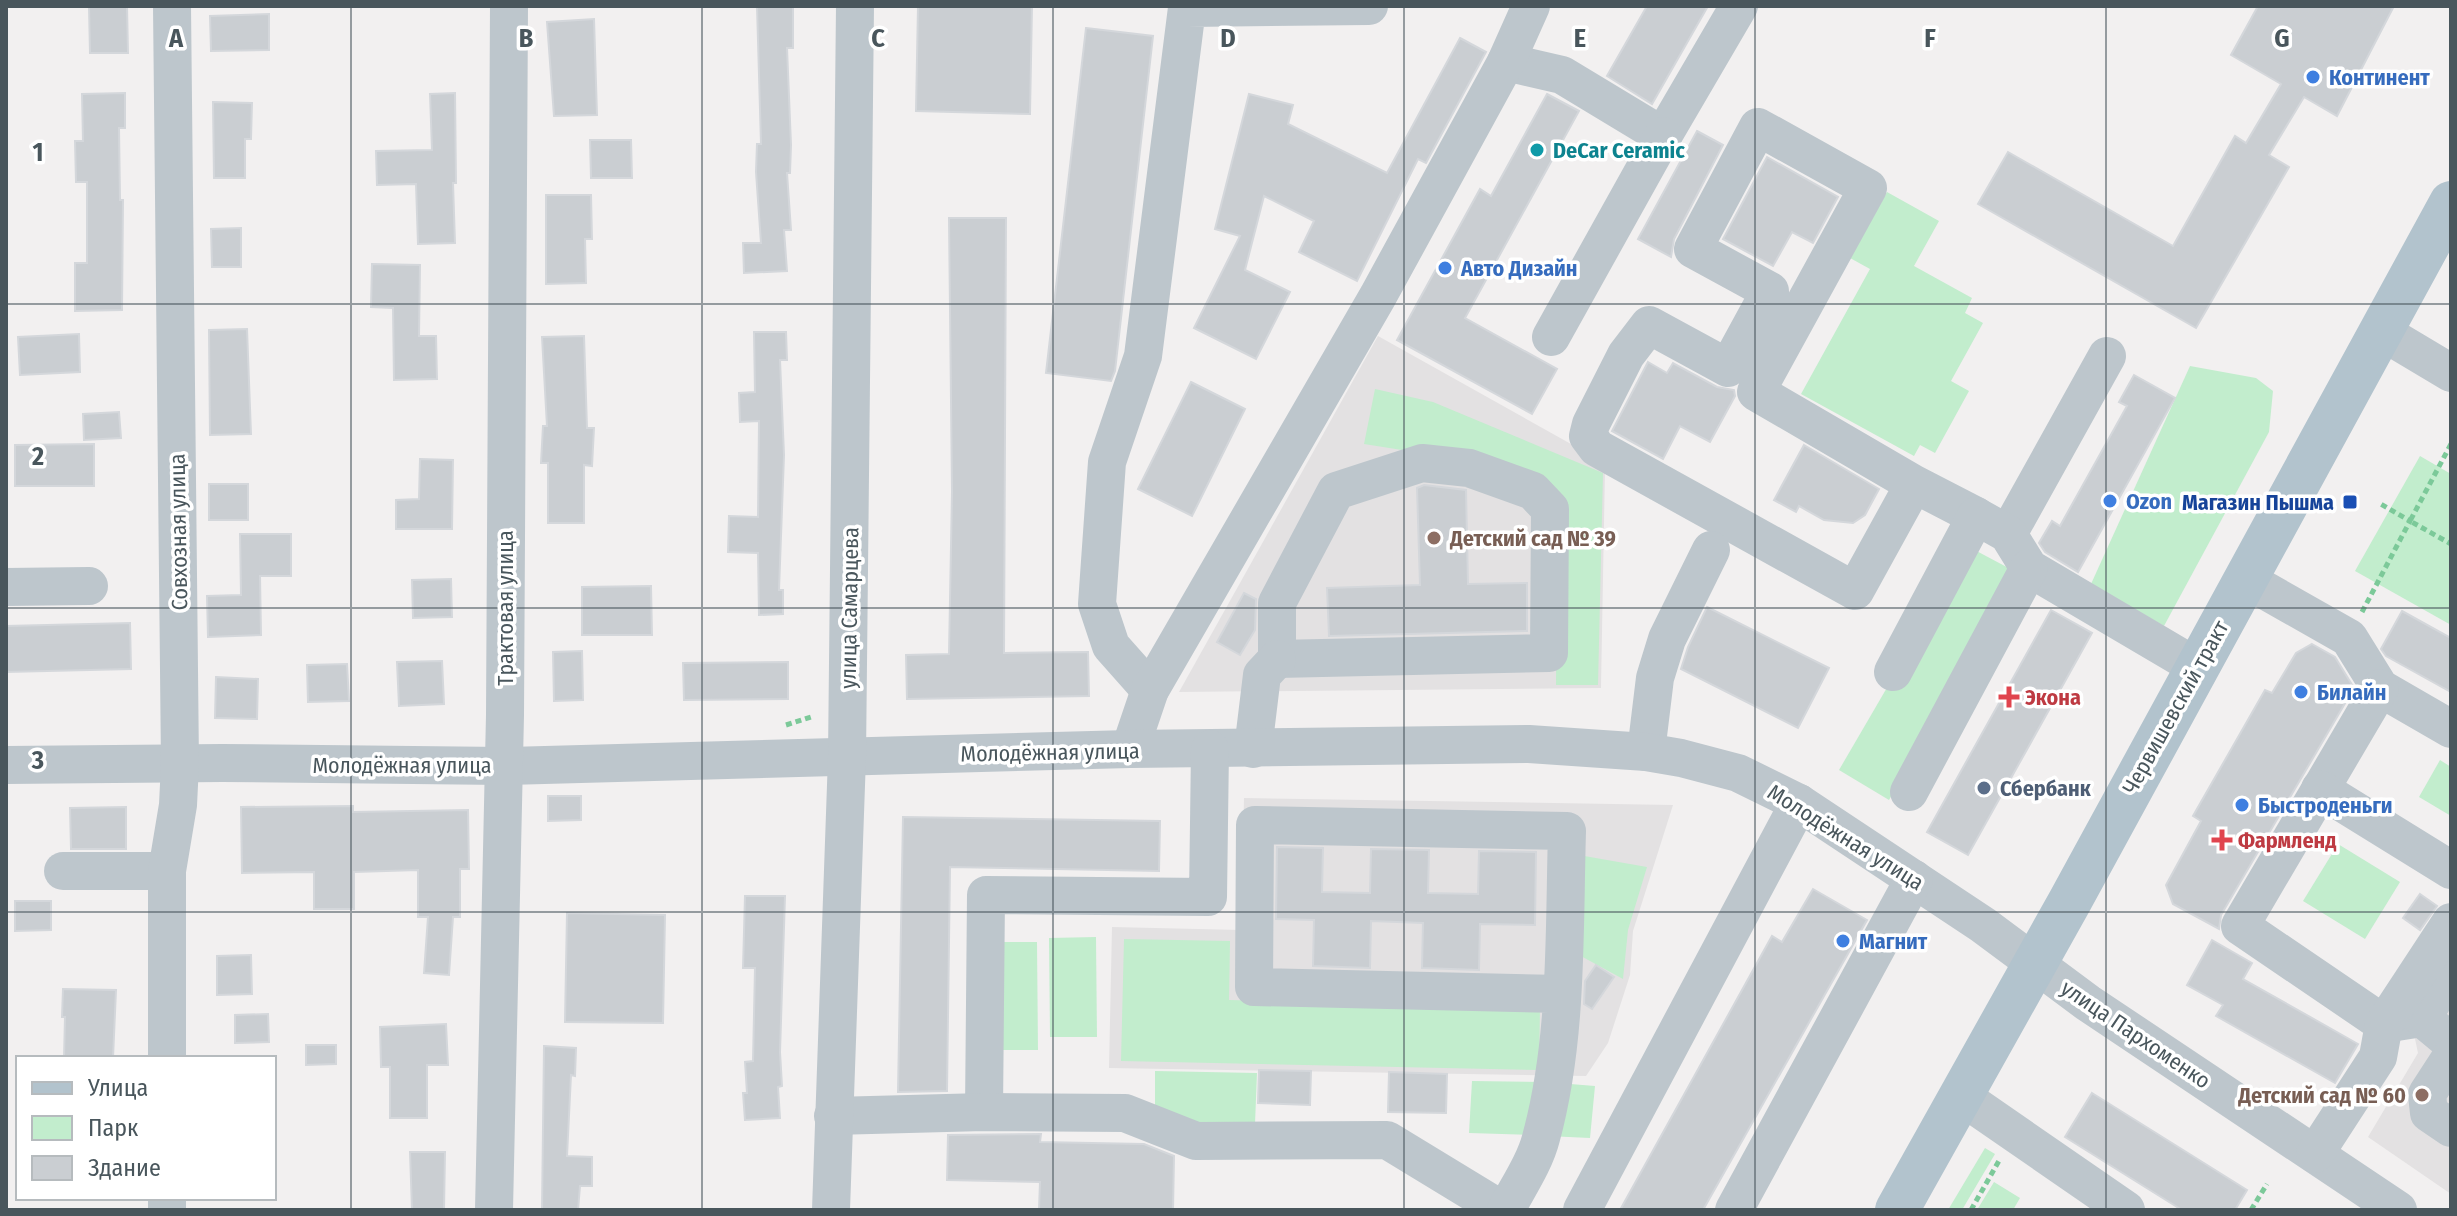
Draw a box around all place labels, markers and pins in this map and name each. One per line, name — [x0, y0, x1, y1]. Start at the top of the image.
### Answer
place label: Континент — [2329, 64, 2430, 91]
marker: Континент — [2304, 68, 2322, 86]
place label: DeCar Ceramic — [1553, 137, 1685, 164]
marker: DeCar Ceramic — [1528, 141, 1546, 159]
place label: Авто Дизайн — [1460, 255, 1578, 282]
marker: Авто Дизайн — [1436, 259, 1454, 277]
place label: Ozon — [2126, 488, 2172, 515]
place label: Магазин Пышма — [2182, 489, 2334, 516]
marker: Ozon — [2101, 492, 2119, 510]
marker: Магазин Пышма — [2341, 493, 2359, 511]
place label: Детский сад № 39 — [1449, 525, 1616, 552]
marker: Детский сад № 39 — [1425, 529, 1443, 547]
place label: Билайн — [2317, 679, 2386, 706]
marker: Билайн — [2292, 683, 2310, 701]
place label: Экона — [2025, 684, 2081, 711]
marker: Экона — [2000, 688, 2018, 706]
place label: Сбербанк — [2000, 775, 2092, 802]
marker: Сбербанк — [1975, 779, 1993, 797]
place label: Быстроденьги — [2258, 792, 2393, 819]
marker: Быстроденьги — [2233, 796, 2251, 814]
place label: Фармленд — [2238, 827, 2336, 854]
marker: Фармленд — [2213, 831, 2231, 849]
place label: Магнит — [1859, 928, 1928, 955]
marker: Магнит — [1834, 932, 1852, 950]
place label: Детский сад № 60 — [2237, 1082, 2406, 1109]
marker: Детский сад № 60 — [2413, 1086, 2431, 1104]

